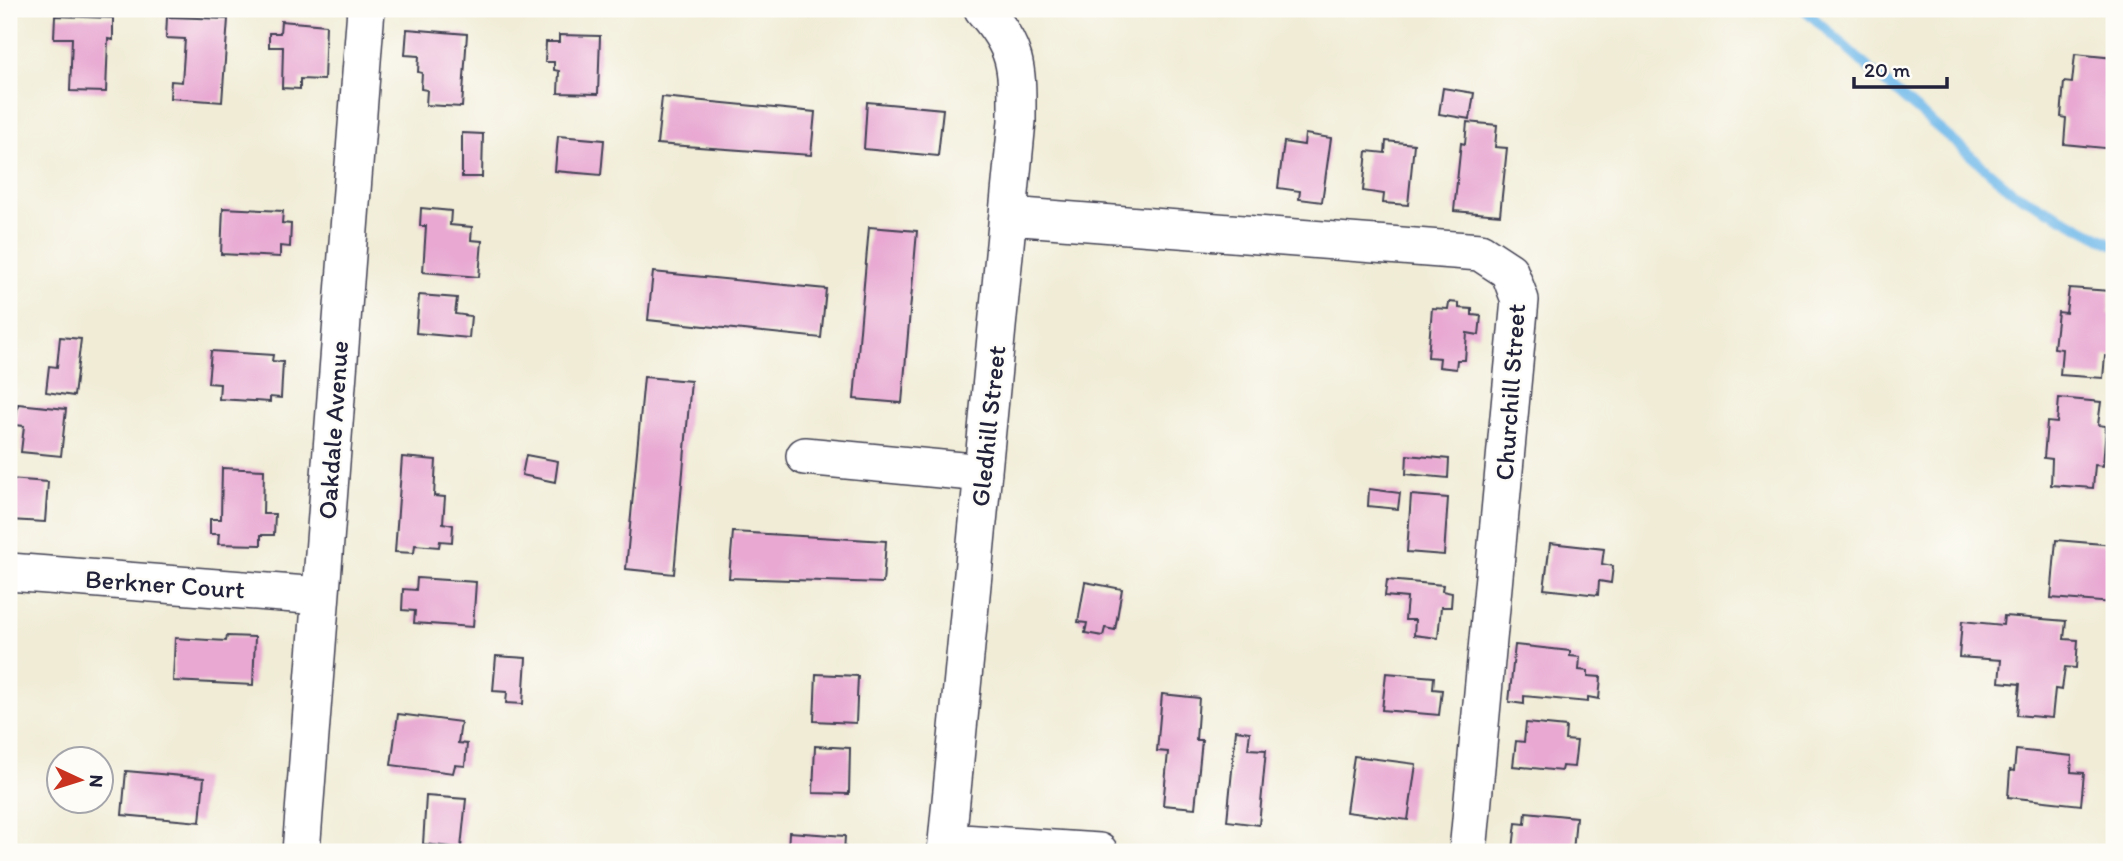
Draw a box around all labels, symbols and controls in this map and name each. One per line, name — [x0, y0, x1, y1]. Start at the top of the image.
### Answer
scale bar — [1854, 46, 1946, 90]
text: 20 m — [1864, 57, 1911, 82]
street label: Churchill Street — [1488, 302, 1532, 481]
street label: Oakdale Avenue — [311, 339, 355, 521]
street label: Gledhill Street — [964, 344, 1012, 508]
street label: Berkner Court — [84, 562, 246, 606]
north arrow — [46, 746, 116, 816]
text: N — [85, 774, 108, 788]

